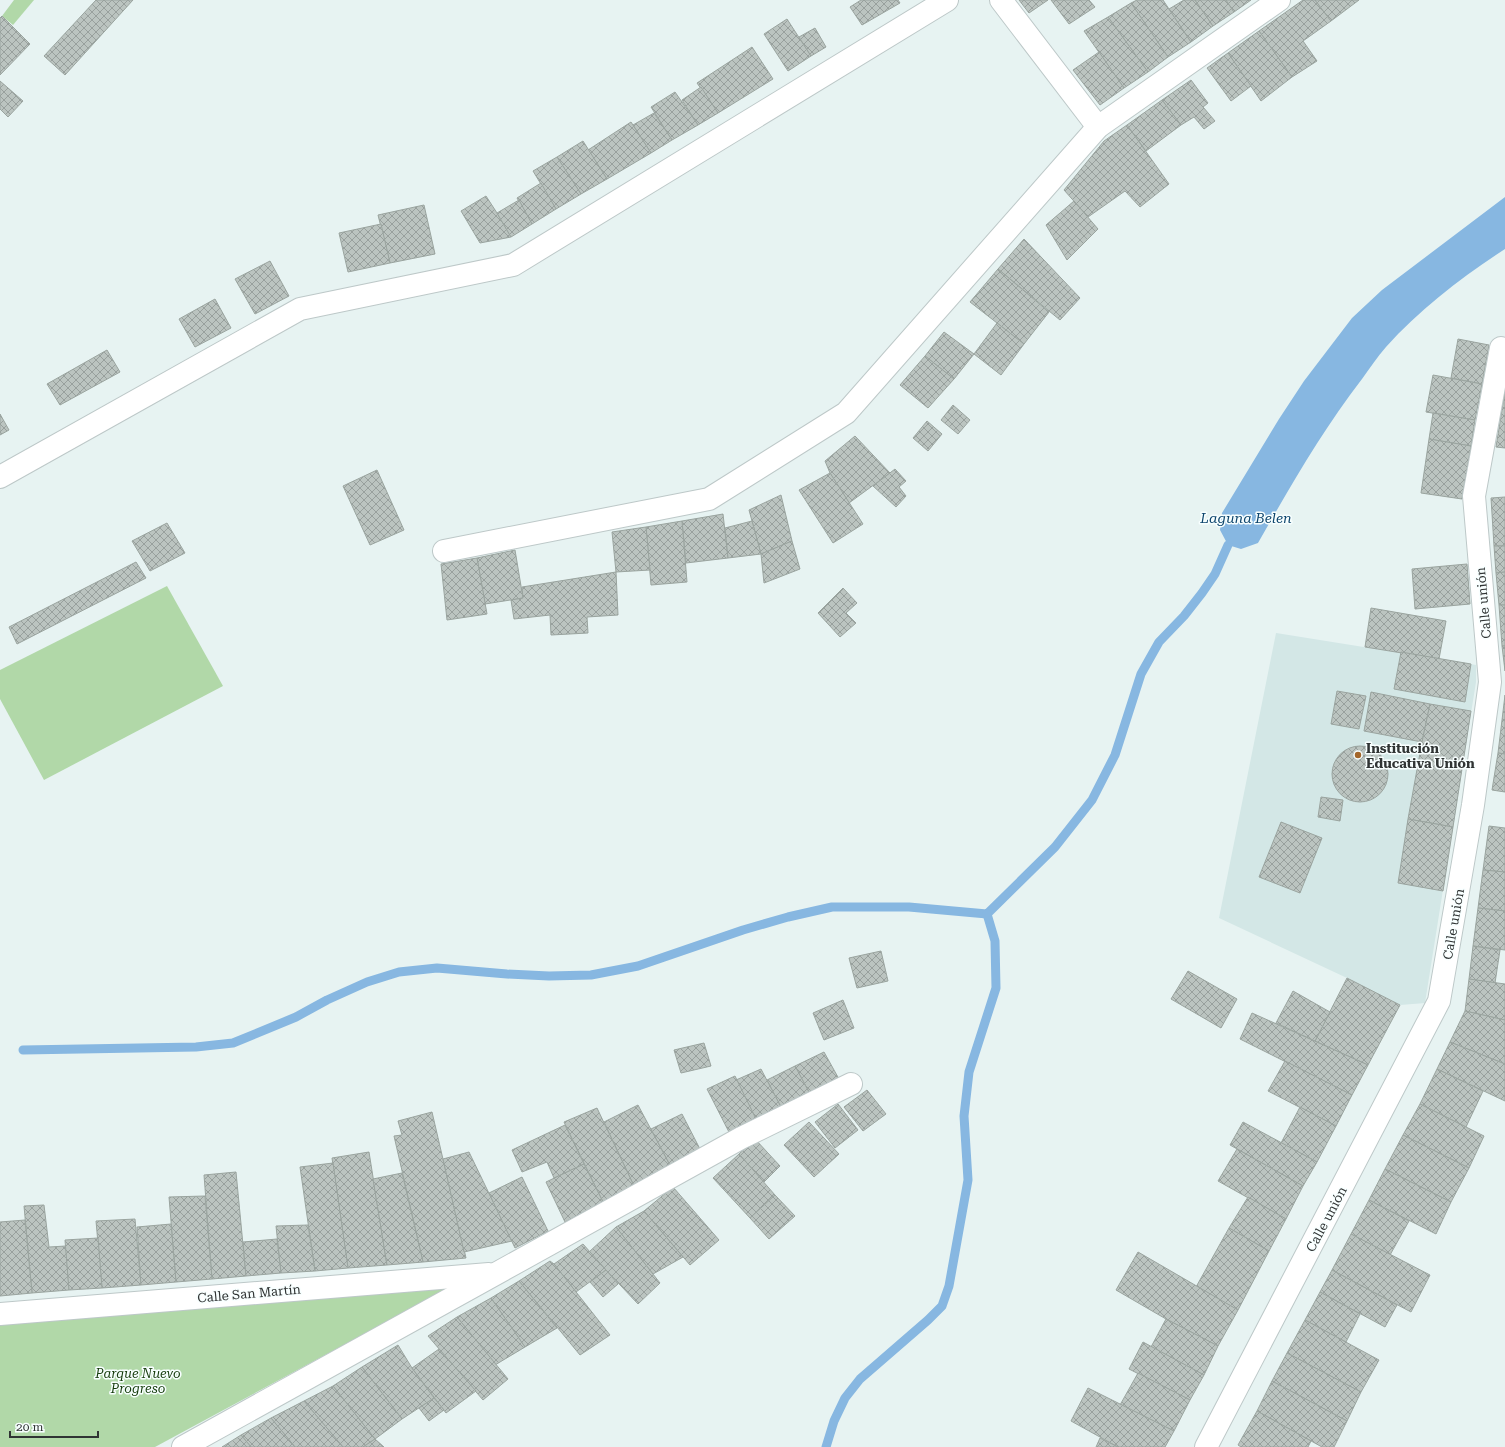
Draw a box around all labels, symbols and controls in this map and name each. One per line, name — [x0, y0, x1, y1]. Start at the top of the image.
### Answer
water label: Laguna Belen — [1199, 510, 1292, 526]
street label: Calle unión — [1473, 566, 1494, 639]
place label: Institución Educativa Unión — [1366, 741, 1475, 771]
marker: Institución Educativa Unión — [1353, 750, 1363, 760]
street label: Calle unión — [1440, 887, 1467, 961]
street label: Calle unión — [1303, 1183, 1350, 1254]
street label: Calle San Martín — [197, 1281, 302, 1305]
park label: Parque Nuevo Progreso — [94, 1366, 181, 1396]
scale bar — [10, 1413, 98, 1439]
text: 20 m — [16, 1420, 43, 1434]

